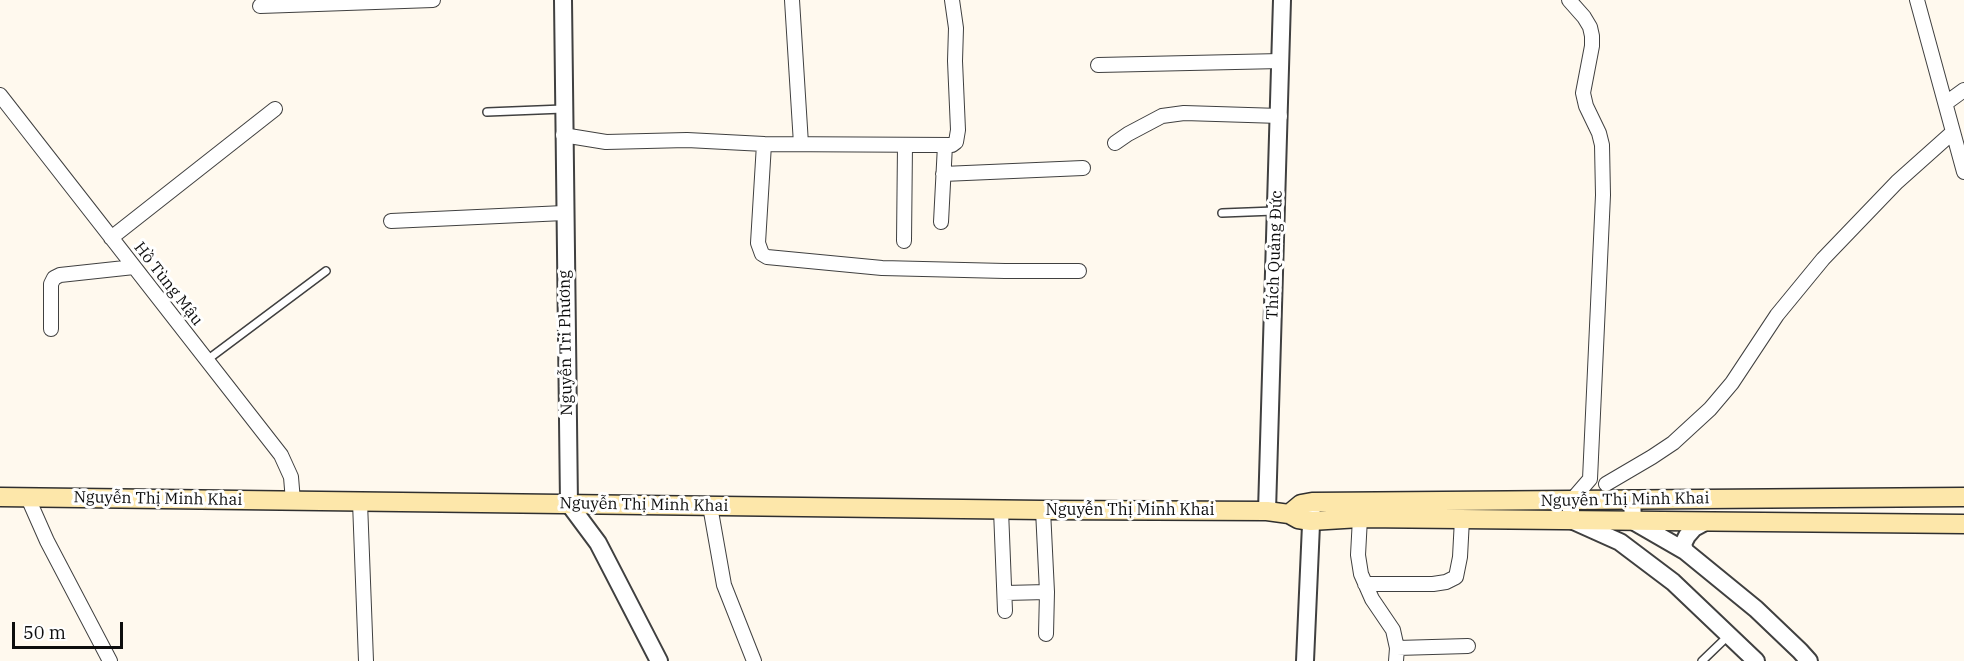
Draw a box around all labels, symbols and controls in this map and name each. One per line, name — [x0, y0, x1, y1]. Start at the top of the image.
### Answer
street label: Thích Quảng Đức — [1263, 190, 1287, 320]
street label: Hồ Tùng Mậu — [129, 238, 207, 330]
street label: Nguyễn Tri Phương — [555, 270, 577, 416]
street label: Nguyễn Thị Minh Khai — [73, 488, 243, 510]
street label: Nguyễn Thị Minh Khai — [1540, 489, 1710, 511]
street label: Nguyễn Thị Minh Khai — [559, 494, 729, 516]
street label: Nguyễn Thị Minh Khai — [1046, 500, 1214, 520]
scale bar — [15, 610, 126, 648]
text: 50 m — [23, 621, 66, 644]

